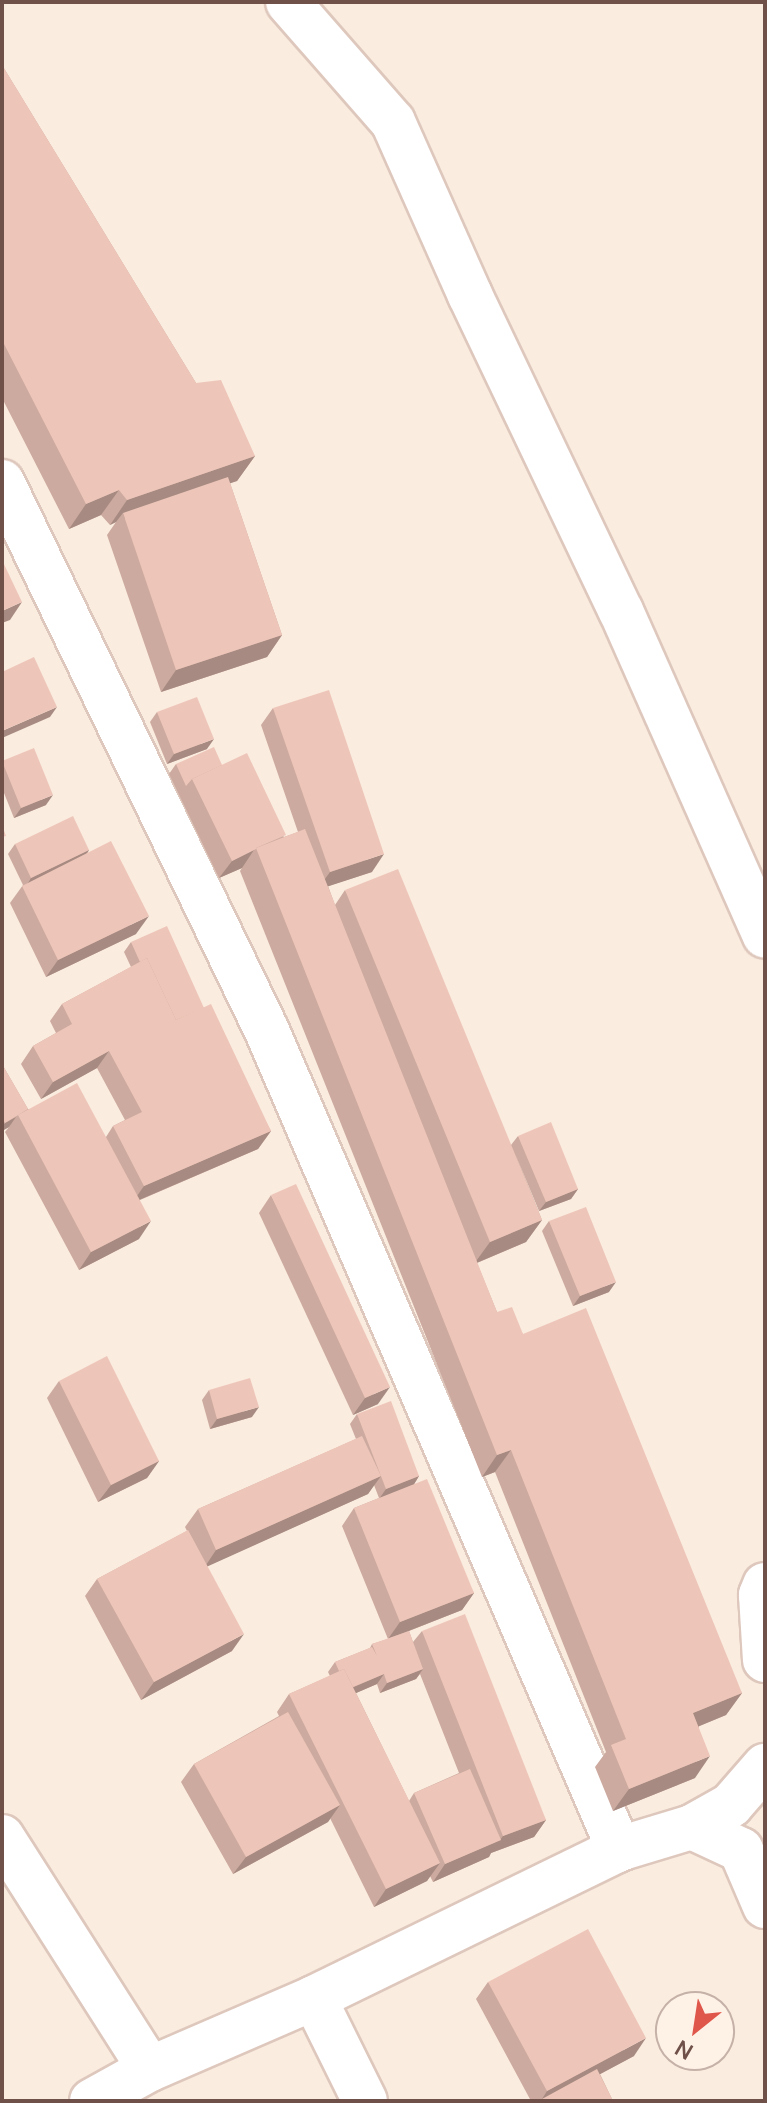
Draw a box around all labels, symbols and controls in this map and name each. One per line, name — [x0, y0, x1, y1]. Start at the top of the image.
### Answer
north arrow — [655, 1991, 735, 2071]
text: N — [670, 2033, 698, 2067]

